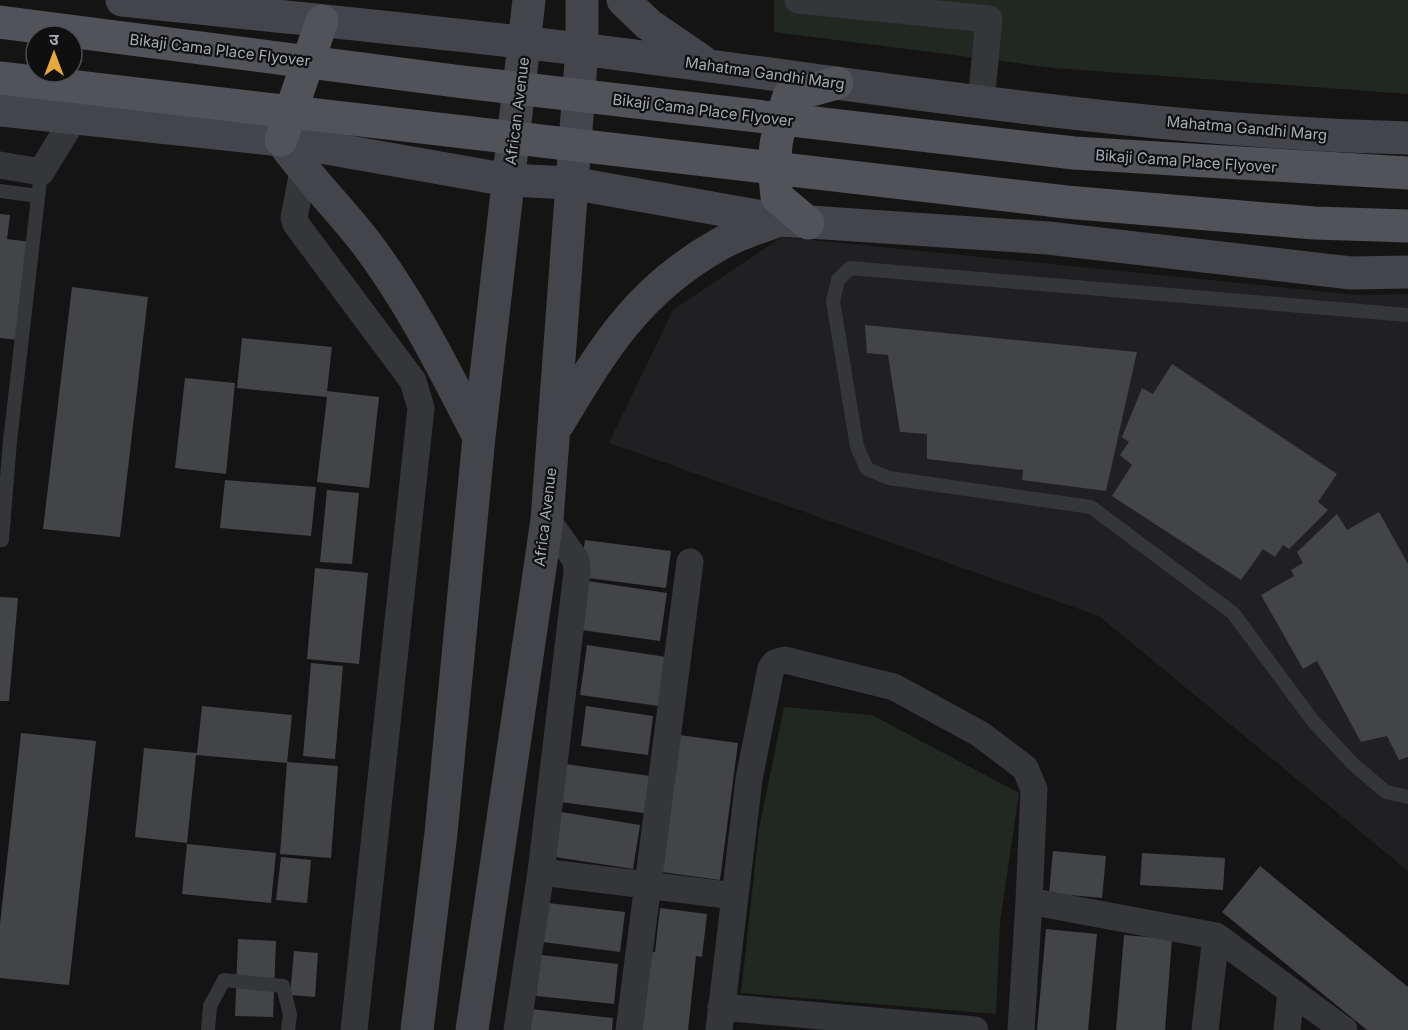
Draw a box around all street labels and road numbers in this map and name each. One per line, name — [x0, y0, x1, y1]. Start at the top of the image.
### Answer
street label: Bikaji Cama Place Flyover — [129, 29, 312, 71]
street label: Mahatma Gandhi Marg — [684, 52, 846, 94]
street label: African Avenue — [501, 56, 533, 166]
street label: Bikaji Cama Place Flyover — [612, 89, 795, 131]
street label: Mahatma Gandhi Marg — [1166, 112, 1328, 144]
street label: Bikaji Cama Place Flyover — [1095, 145, 1278, 177]
street label: Africa Avenue — [530, 466, 560, 568]

